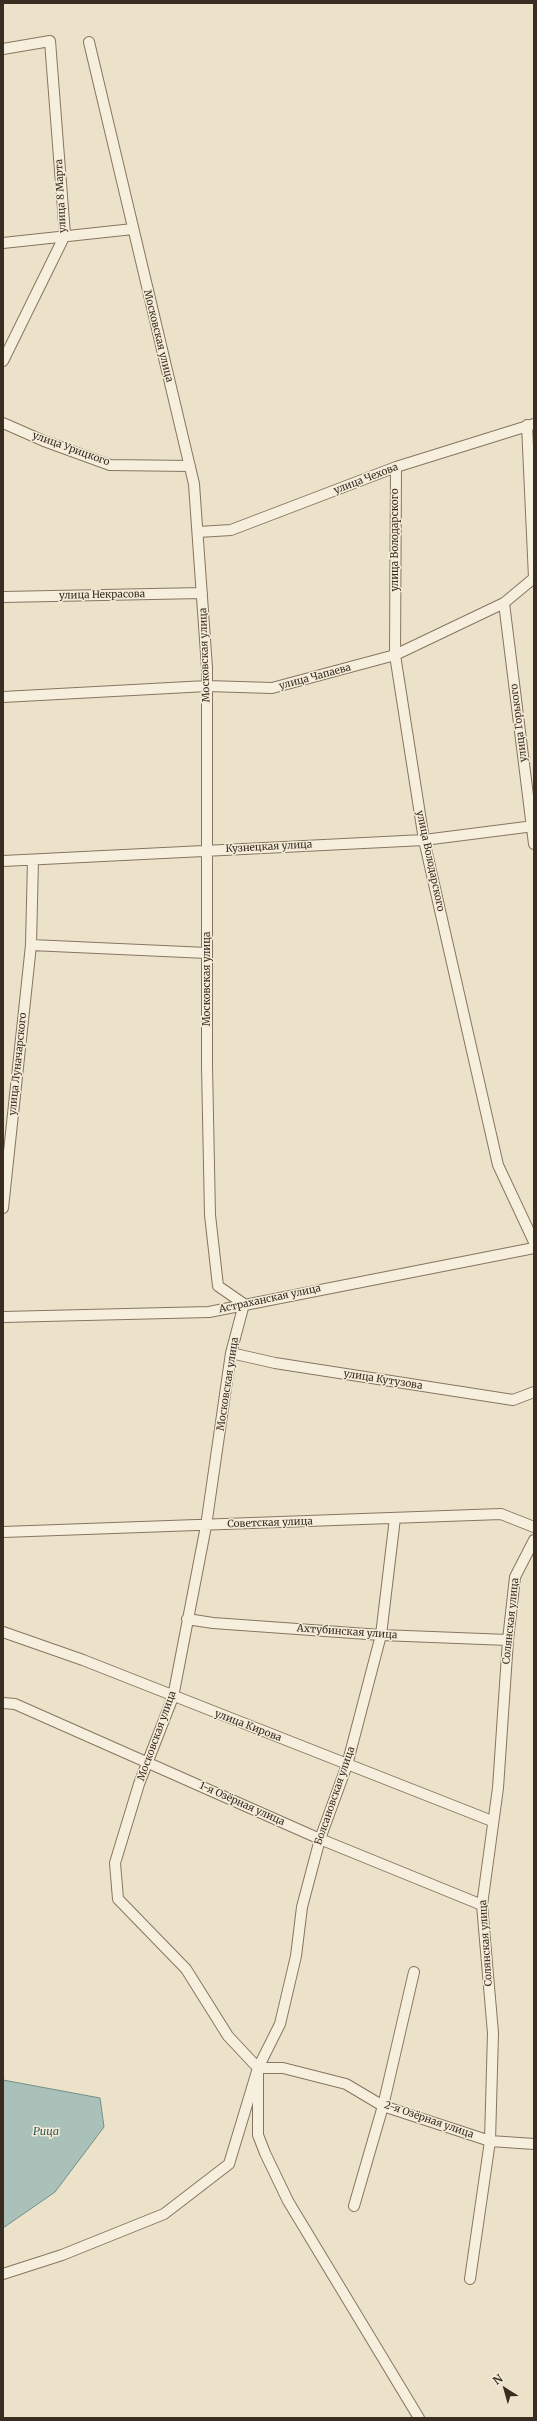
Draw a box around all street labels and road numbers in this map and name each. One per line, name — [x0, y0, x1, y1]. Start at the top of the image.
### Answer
street label: улица 8 Марта — [53, 159, 69, 233]
street label: Московская улица — [141, 289, 175, 383]
street label: улица Урицкого — [31, 429, 111, 469]
street label: улица Чехова — [332, 461, 400, 497]
street label: улица Володарского — [389, 489, 401, 591]
street label: улица Некрасова — [59, 588, 145, 602]
street label: Московская улица — [197, 608, 213, 702]
street label: улица Чапаева — [278, 662, 352, 692]
street label: улица Горького — [508, 683, 530, 763]
street label: улица Володарского — [413, 809, 447, 913]
street label: Кузнецкая улица — [225, 839, 313, 855]
street label: Московская улица — [201, 932, 213, 1026]
street label: улица Луначарского — [7, 1012, 29, 1116]
street label: Астраханская улица — [218, 1282, 322, 1316]
street label: Московская улица — [215, 1336, 241, 1432]
street label: улица Кутузова — [343, 1368, 423, 1392]
street label: Советская улица — [227, 1516, 313, 1530]
street label: Солянская улица — [501, 1577, 521, 1665]
street label: Ахтубинская улица — [296, 1623, 398, 1641]
street label: Московская улица — [135, 1689, 179, 1783]
street label: улица Кирова — [213, 1708, 283, 1744]
street label: Болсановская улица — [312, 1745, 358, 1847]
street label: 1-я Озёрная улица — [197, 1780, 287, 1828]
street label: Солянская улица — [477, 1899, 495, 1987]
street label: 2-я Озёрная улица — [383, 2099, 475, 2141]

